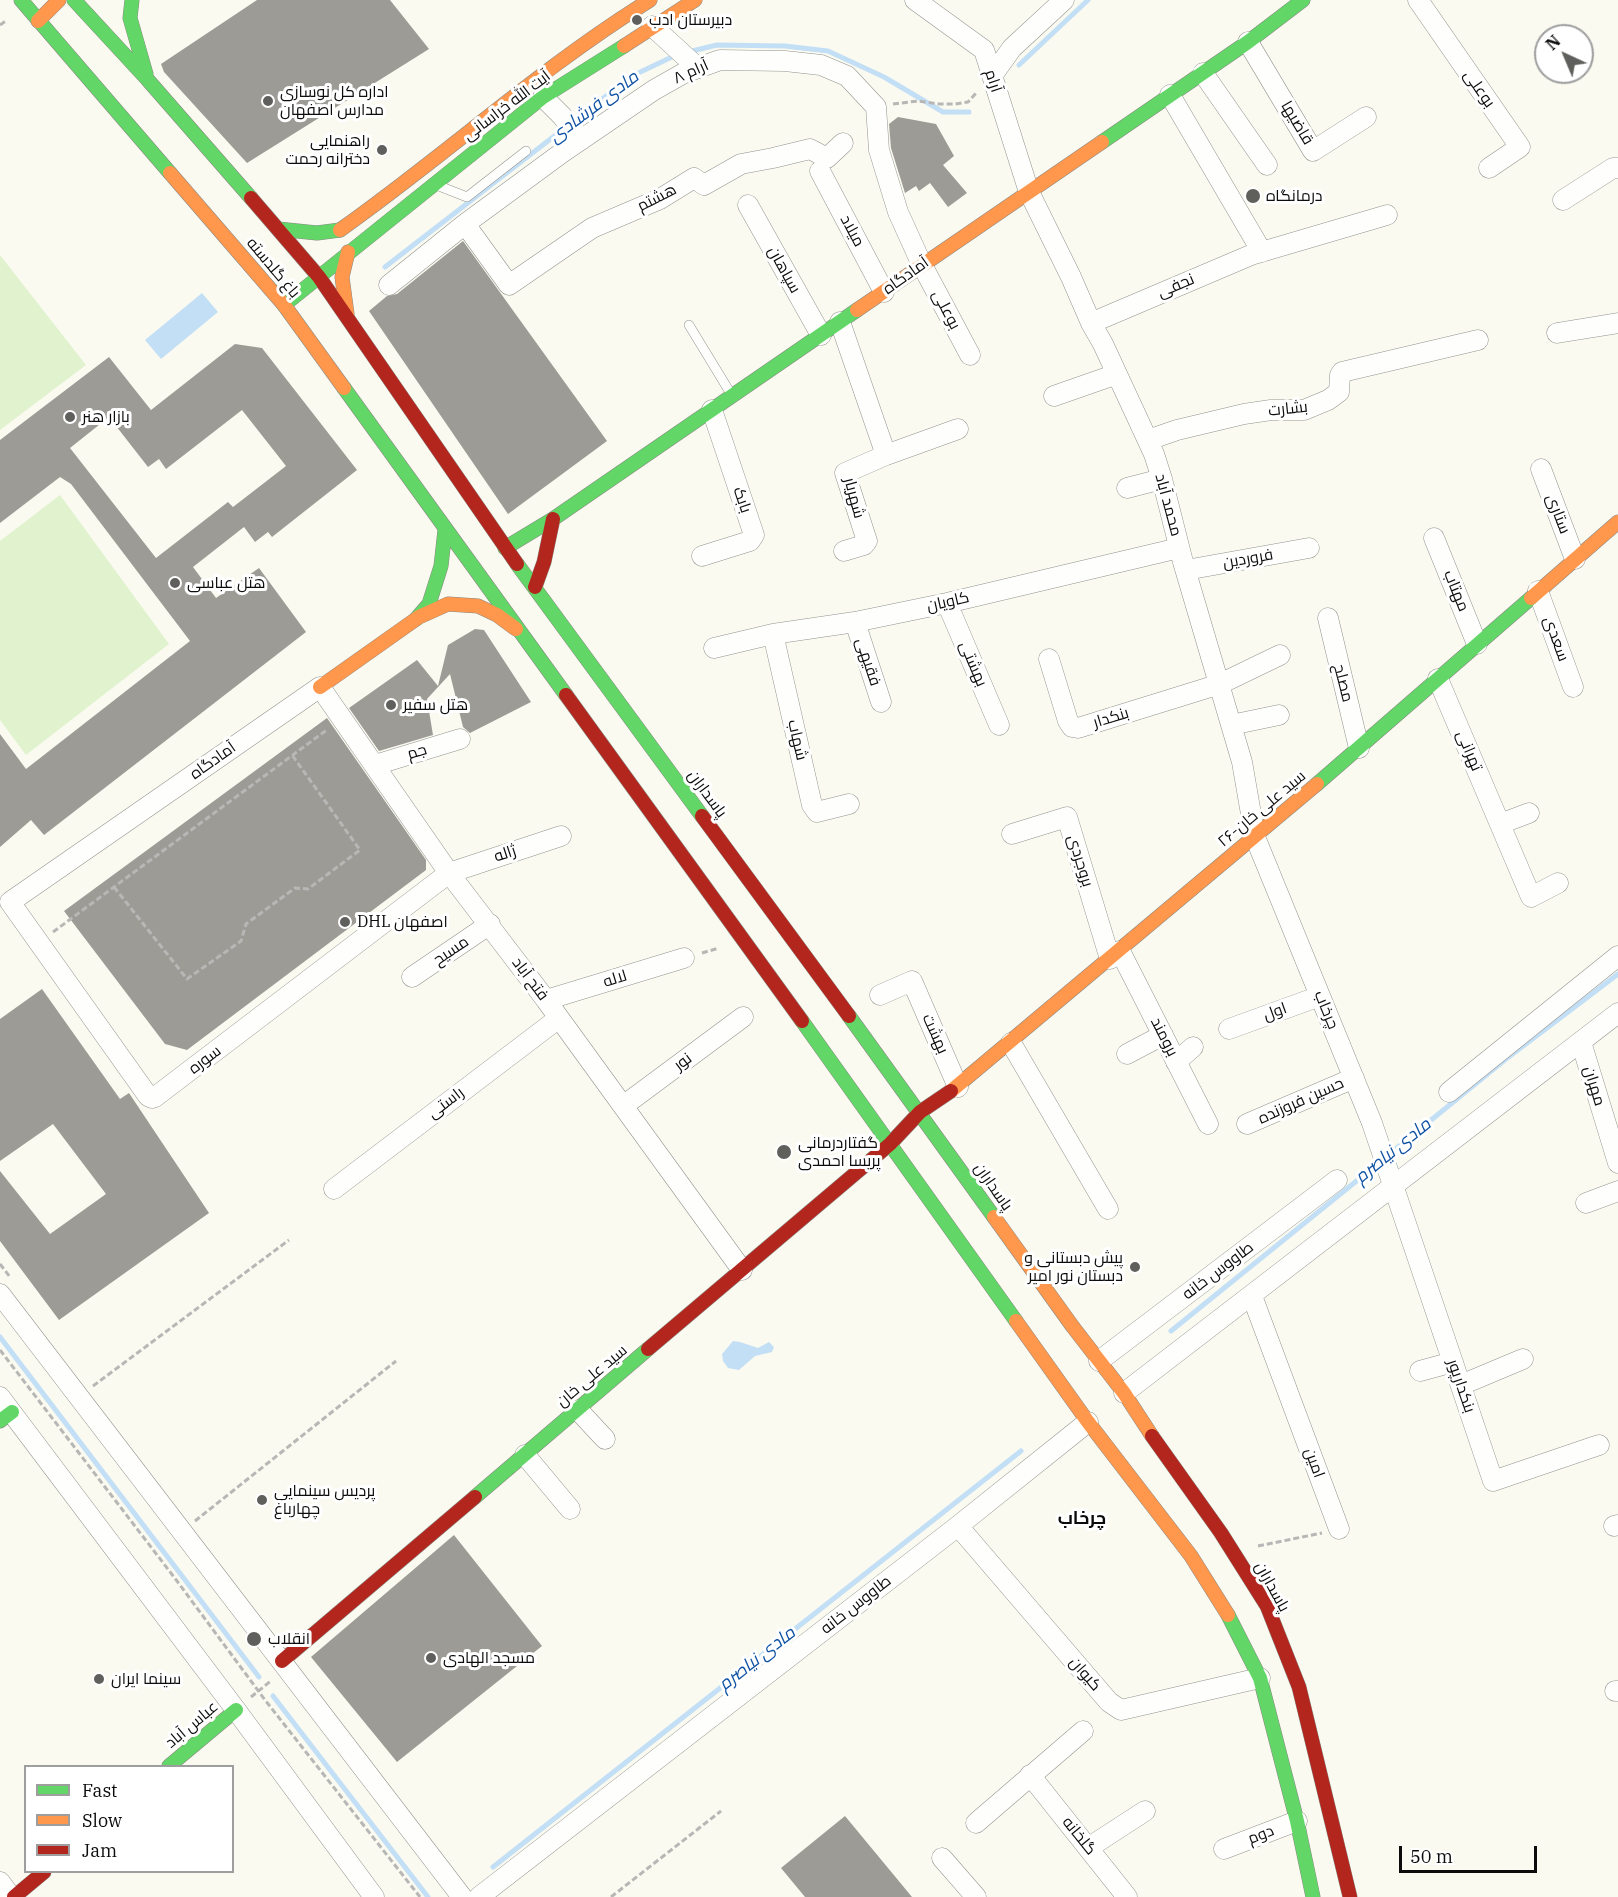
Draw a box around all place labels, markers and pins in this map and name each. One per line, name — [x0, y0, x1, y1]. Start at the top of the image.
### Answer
place label: دبیرستان ادب — [649, 10, 732, 30]
marker: دبیرستان ادب — [630, 13, 644, 27]
place label: اداره کل نوسازی مدارس اصفهان — [280, 82, 389, 120]
marker: اداره کل نوسازی مدارس اصفهان — [261, 94, 275, 108]
place label: راهنمایی دخترانه رحمت — [285, 131, 370, 169]
marker: راهنمایی دخترانه رحمت — [375, 143, 389, 157]
place label: درمانگاه — [1266, 186, 1323, 206]
marker: درمانگاه — [1244, 187, 1262, 205]
place label: بازار هنر — [82, 407, 130, 427]
marker: بازار هنر — [63, 410, 77, 424]
place label: هتل عباسی — [187, 573, 266, 593]
marker: هتل عباسی — [168, 576, 182, 590]
place label: هتل سفیر — [403, 695, 468, 715]
marker: هتل سفیر — [384, 698, 398, 712]
place label: DHL اصفهان — [357, 912, 448, 932]
marker: DHL اصفهان — [338, 915, 352, 929]
place label: گفتاردرمانی پریسا احمدی — [798, 1133, 880, 1171]
marker: گفتاردرمانی پریسا احمدی — [775, 1143, 793, 1161]
place label: پیش دبستانی و دبستان نور امیر — [1024, 1248, 1123, 1286]
marker: پیش دبستانی و دبستان نور امیر — [1128, 1260, 1142, 1274]
place label: پردیس سینمایی چهارباغ — [274, 1481, 375, 1519]
marker: پردیس سینمایی چهارباغ — [255, 1493, 269, 1507]
place label: انقلاب — [268, 1629, 310, 1649]
marker: انقلاب — [245, 1630, 263, 1648]
place label: مسجد الهادی — [443, 1648, 535, 1668]
marker: مسجد الهادی — [424, 1651, 438, 1665]
place label: سینما ایران — [111, 1669, 181, 1689]
marker: سینما ایران — [92, 1672, 106, 1686]

